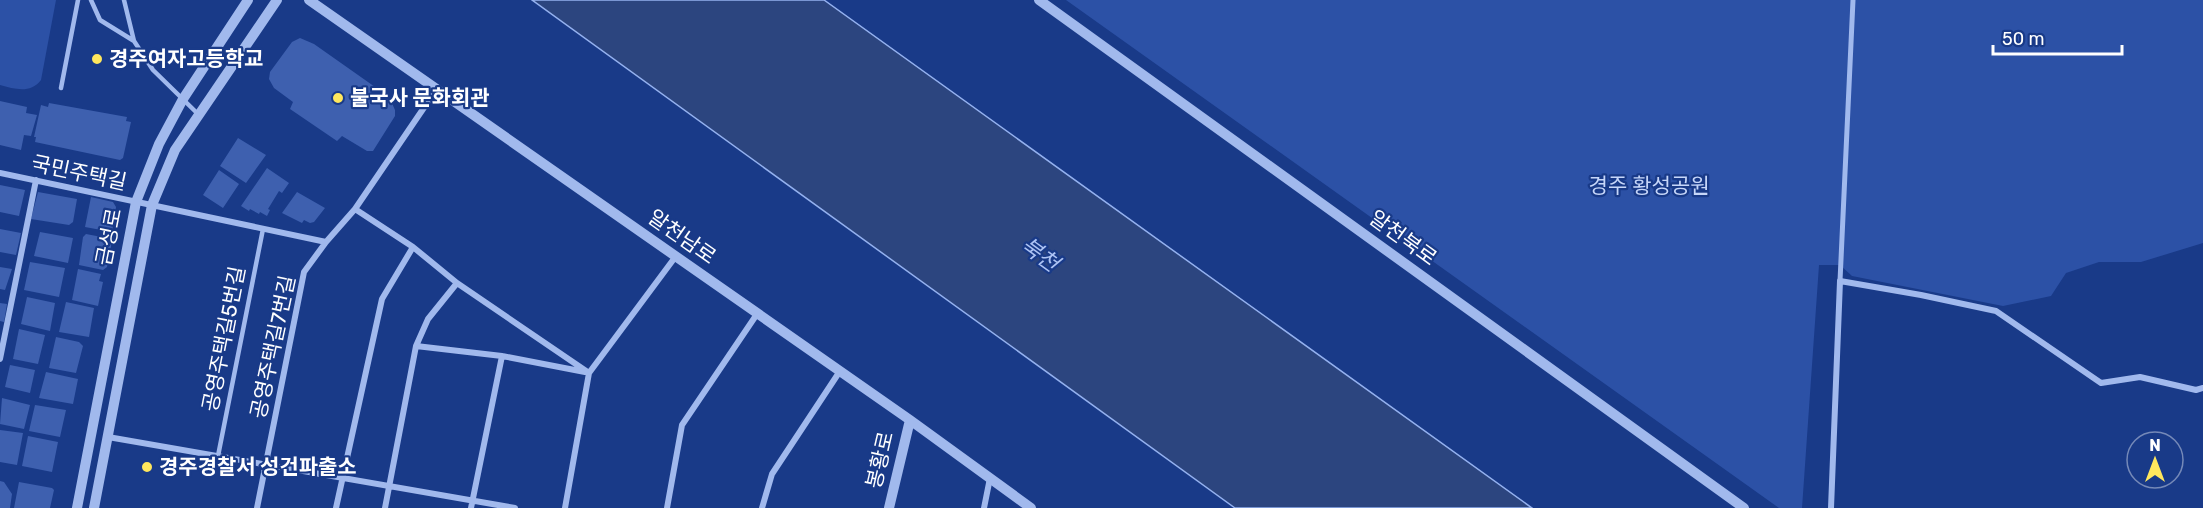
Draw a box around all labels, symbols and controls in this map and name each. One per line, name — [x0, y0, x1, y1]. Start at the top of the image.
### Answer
scale bar — [1993, 18, 2122, 56]
text: 50 m — [2002, 28, 2045, 50]
place label: 경주여자고등학교 — [109, 46, 264, 71]
marker: 경주여자고등학교 — [90, 52, 104, 66]
place label: 불국사 문화회관 — [350, 85, 490, 110]
marker: 불국사 문화회관 — [331, 91, 345, 105]
street label: 국민주택길 — [29, 150, 129, 195]
park label: 경주 황성공원 — [1588, 173, 1710, 198]
street label: 알천남로 — [643, 204, 721, 269]
street label: 알천북로 — [1365, 205, 1442, 270]
street label: 금성로 — [91, 206, 126, 268]
water label: 북천 — [1015, 232, 1066, 279]
street label: 공영주택길5번길 — [197, 264, 250, 414]
street label: 공영주택길7번길 — [245, 273, 300, 421]
street label: 봉황로 — [861, 429, 898, 491]
north arrow — [2125, 430, 2185, 490]
text: N — [2149, 436, 2161, 455]
place label: 경주경찰서 성건파출소 — [159, 454, 357, 479]
marker: 경주경찰서 성건파출소 — [140, 460, 154, 474]

